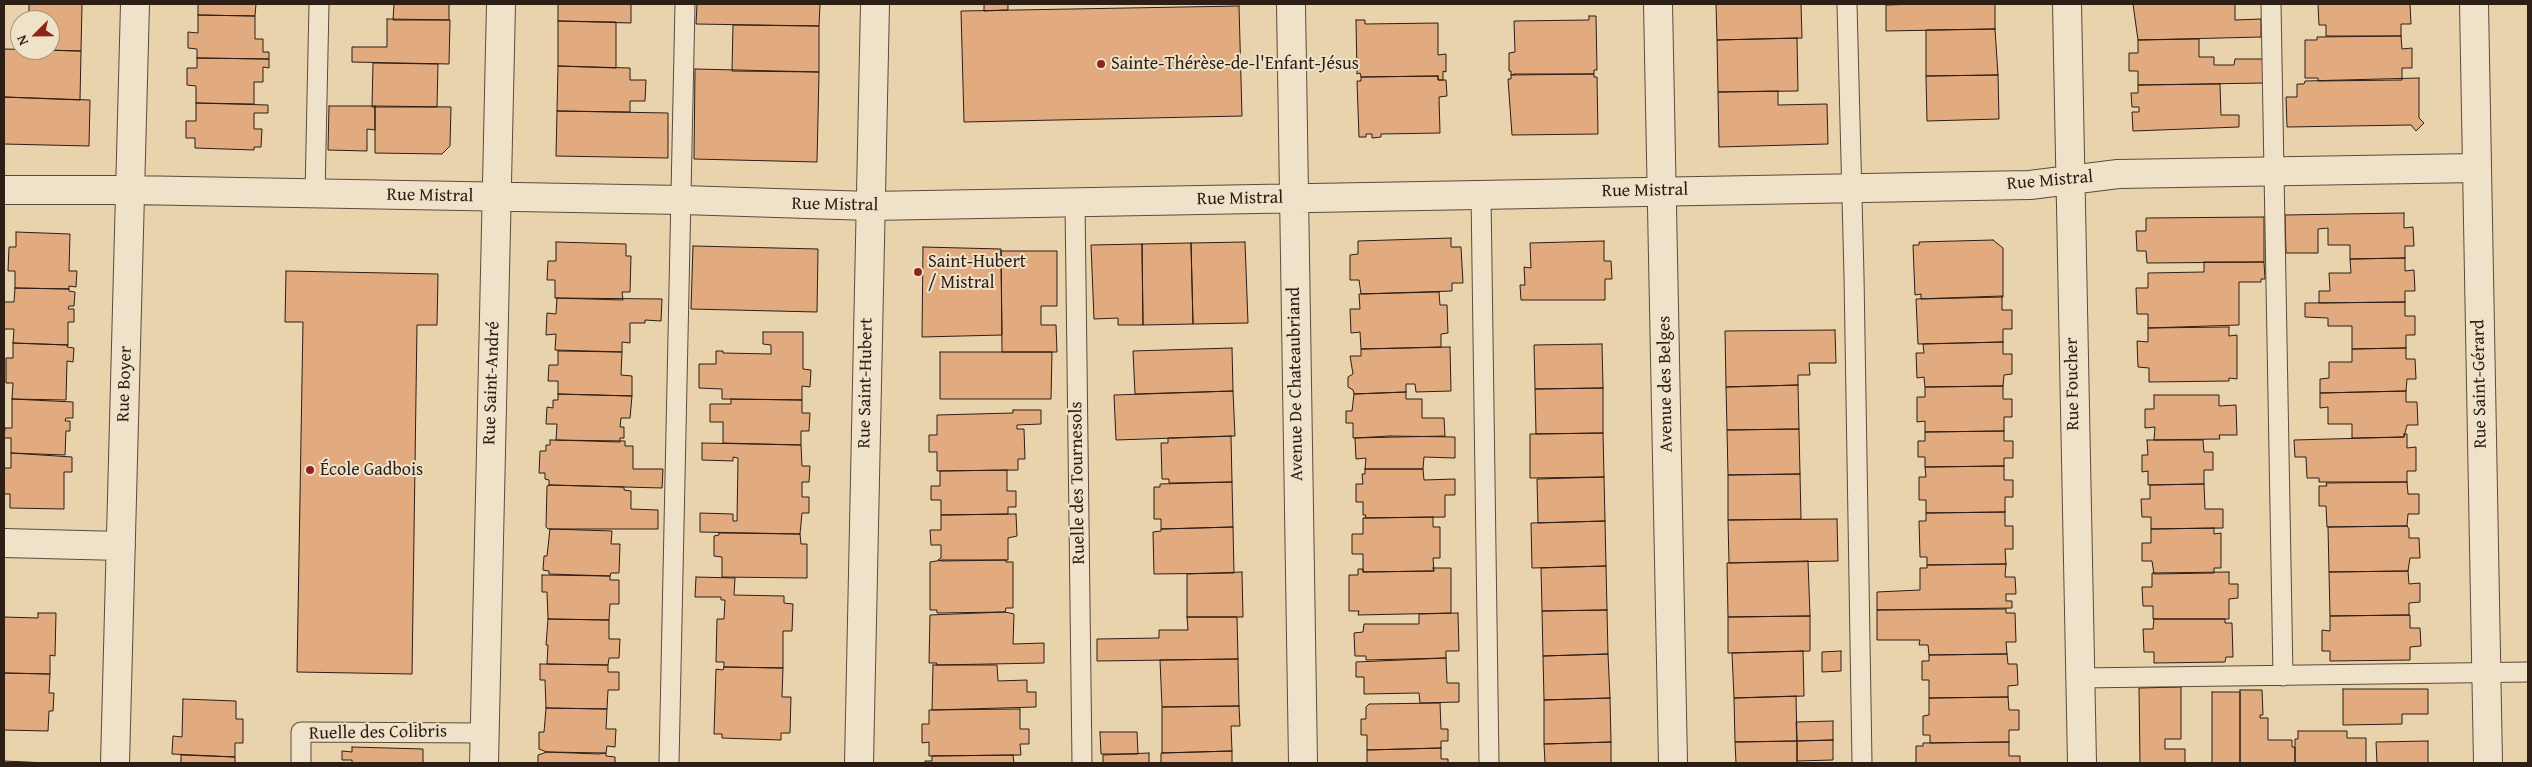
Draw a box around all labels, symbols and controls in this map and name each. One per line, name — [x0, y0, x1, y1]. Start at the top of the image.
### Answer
north arrow — [10, 10, 60, 60]
text: N — [11, 32, 33, 49]
place label: Sainte-Thérèse-de-l'Enfant-Jésus — [1111, 53, 1359, 75]
marker: Sainte-Thérèse-de-l'Enfant-Jésus — [1095, 58, 1107, 70]
street label: Rue Mistral — [2006, 166, 2094, 196]
street label: Rue Mistral — [1602, 179, 1688, 203]
street label: Rue Mistral — [387, 184, 473, 208]
street label: Rue Mistral — [1197, 187, 1283, 211]
street label: Rue Mistral — [792, 193, 878, 217]
place label: Saint-Hubert / Mistral — [928, 251, 1026, 294]
marker: Saint-Hubert / Mistral — [912, 266, 924, 278]
street label: Avenue De Chateaubriand — [1284, 287, 1308, 481]
street label: Avenue des Belges — [1654, 315, 1678, 453]
street label: Rue Saint-Hubert — [854, 317, 878, 449]
street label: Rue Saint-Gérard — [2468, 319, 2492, 449]
street label: Rue Saint-André — [479, 321, 505, 445]
street label: Rue Foucher — [2061, 337, 2085, 431]
street label: Rue Boyer — [113, 345, 137, 423]
street label: Ruelle des Tournesols — [1066, 401, 1090, 565]
place label: École Gadbois — [320, 459, 423, 481]
marker: École Gadbois — [304, 464, 316, 476]
street label: Ruelle des Colibris — [309, 721, 447, 745]

